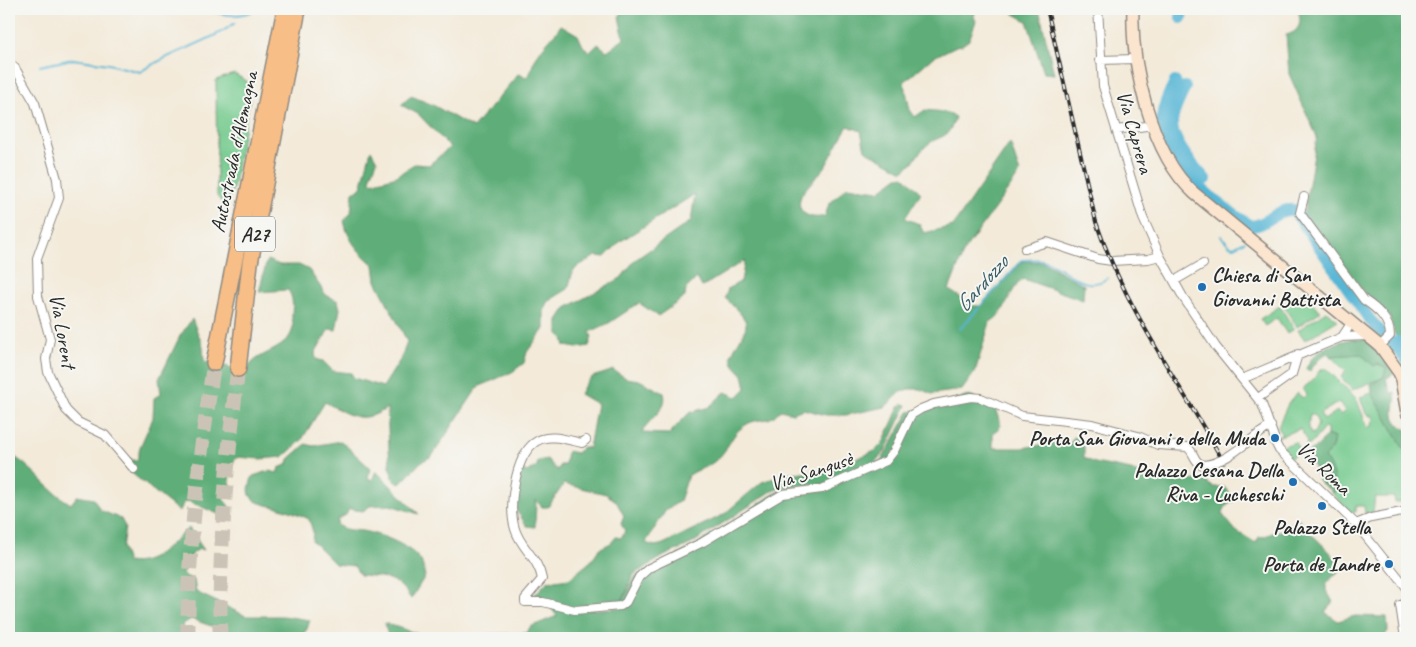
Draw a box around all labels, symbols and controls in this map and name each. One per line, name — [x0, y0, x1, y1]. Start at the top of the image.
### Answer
street label: Autostrada d'Alemagna — [204, 67, 264, 235]
street label: Via Caprera — [1111, 88, 1160, 178]
road number: A27 — [235, 216, 275, 252]
water label: Gardozzo — [949, 247, 1016, 318]
place label: Chiesa di San Giovanni Battista — [1212, 262, 1341, 312]
marker: Chiesa di San Giovanni Battista — [1196, 281, 1208, 293]
street label: Via Lorent — [44, 292, 83, 373]
place label: Porta San Giovanni o della Muda — [1029, 425, 1267, 451]
marker: Porta San Giovanni o della Muda — [1269, 432, 1281, 444]
street label: Via Roma — [1291, 436, 1358, 502]
street label: Via Sangusè — [766, 445, 858, 497]
place label: Palazzo Cesana Della Riva - Lucheschi — [1134, 457, 1286, 507]
marker: Palazzo Cesana Della Riva - Lucheschi — [1287, 476, 1299, 488]
marker: Palazzo Stella — [1316, 500, 1328, 512]
place label: Palazzo Stella — [1273, 514, 1372, 540]
place label: Porta de Iandre — [1263, 551, 1381, 577]
marker: Porta de Iandre — [1383, 558, 1395, 570]

